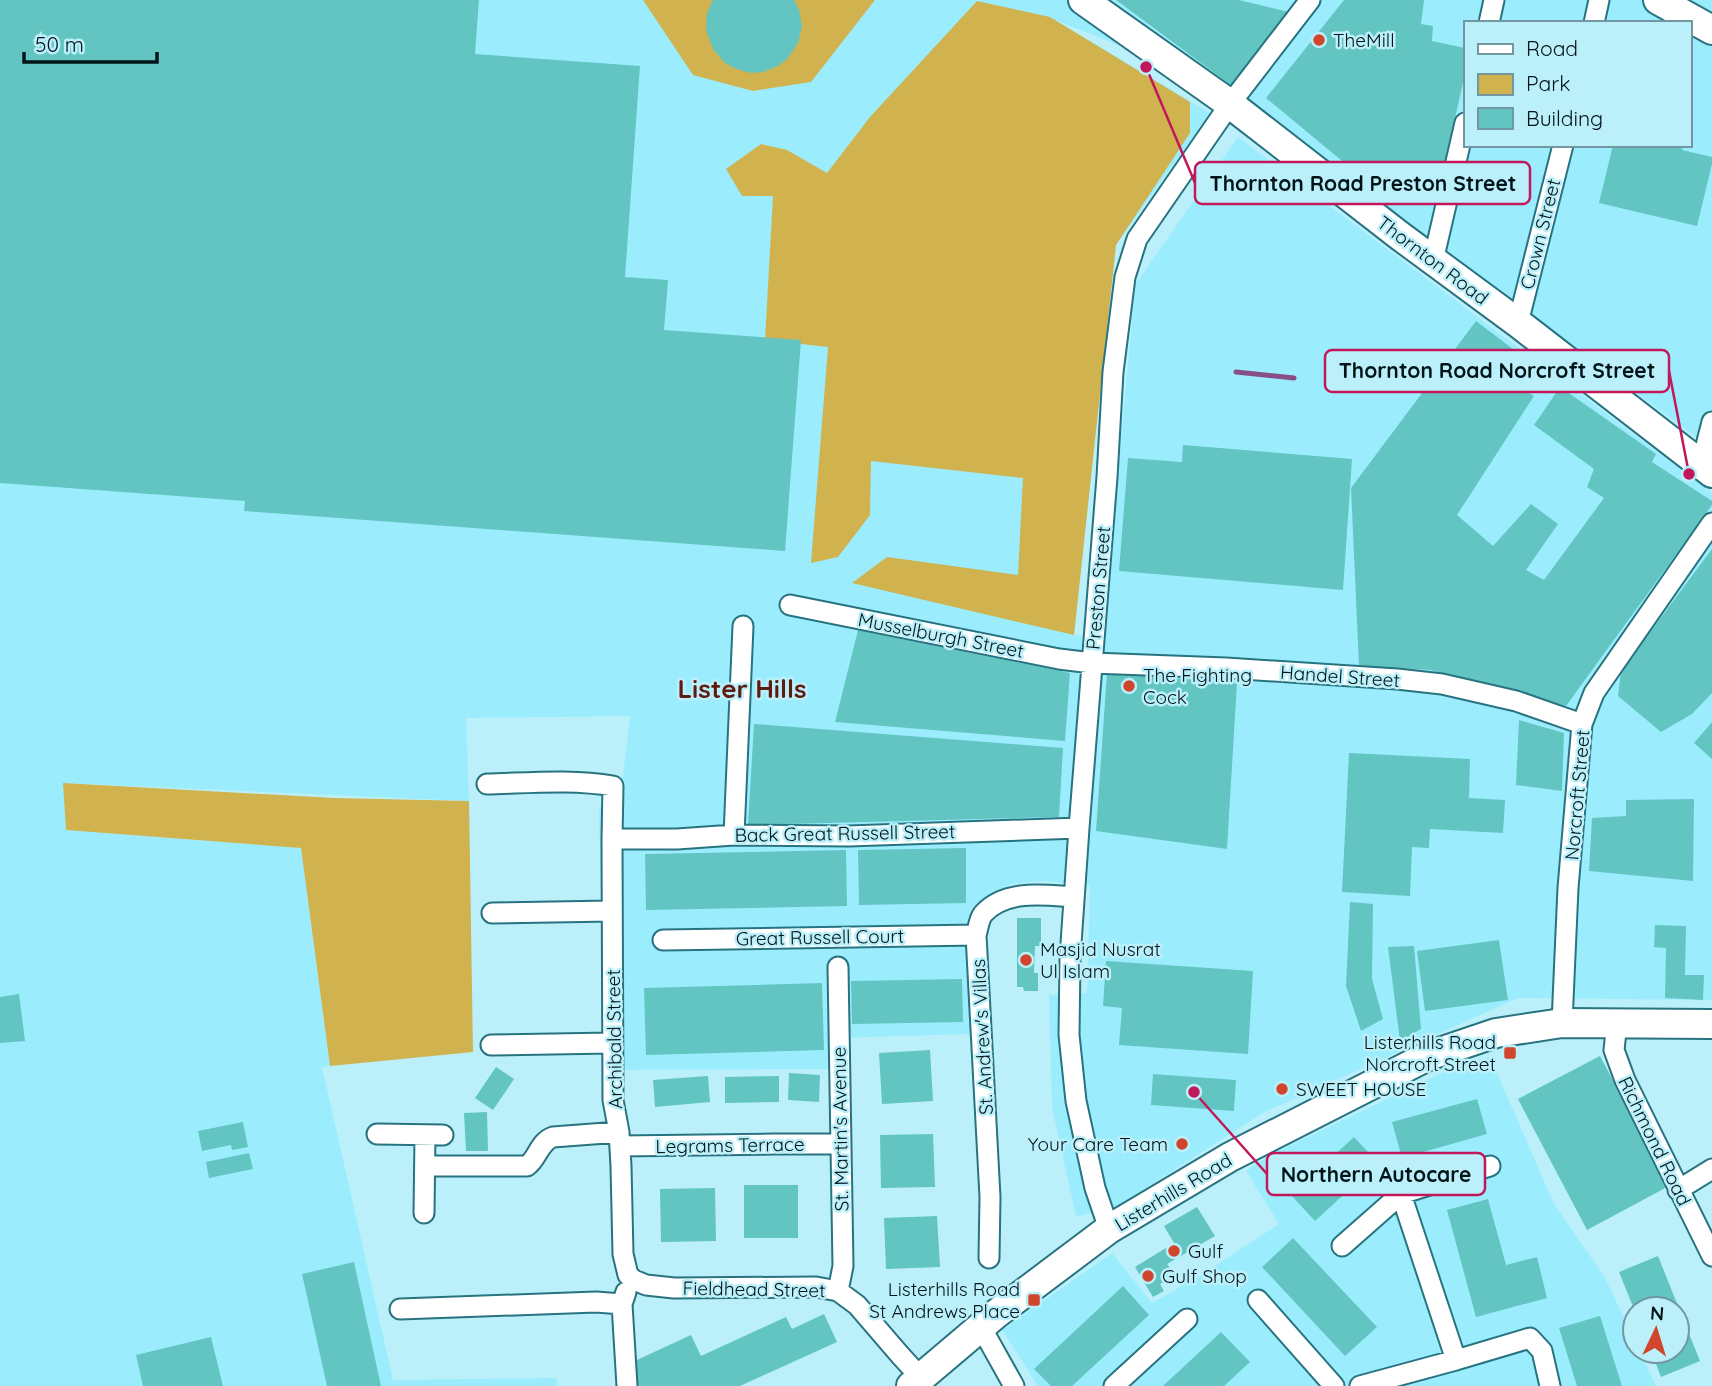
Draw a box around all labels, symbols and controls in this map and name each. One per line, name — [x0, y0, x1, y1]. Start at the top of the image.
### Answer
scale bar — [24, 21, 158, 65]
legend — [1464, 21, 1691, 147]
place label: TheMill — [1333, 28, 1395, 52]
text: 50 m — [35, 31, 84, 57]
marker: TheMill — [1311, 32, 1327, 48]
text: Road — [1526, 35, 1578, 61]
text: Park — [1526, 70, 1570, 96]
text: Building — [1526, 105, 1603, 131]
callout: Thornton Road Preston Street — [1195, 162, 1530, 204]
text: Thornton Road Preston Street — [1210, 170, 1516, 196]
street label: Crown Street — [1515, 176, 1565, 292]
street label: Thornton Road — [1373, 210, 1493, 310]
callout: Thornton Road Norcroft Street — [1325, 350, 1669, 392]
text: Thornton Road Norcroft Street — [1339, 357, 1655, 383]
street label: Preston Street — [1081, 525, 1115, 651]
street label: Musselburgh Street — [856, 607, 1026, 663]
street label: Handel Street — [1279, 660, 1401, 692]
place label: The Fighting Cock — [1143, 663, 1252, 709]
district label: Lister Hills — [677, 672, 807, 705]
marker: The Fighting Cock — [1121, 678, 1137, 694]
street label: Norcroft Street — [1559, 729, 1595, 861]
street label: Back Great Russell Street — [734, 819, 956, 847]
street label: Great Russell Court — [736, 924, 904, 950]
place label: Masjid Nusrat Ul Islam — [1040, 937, 1161, 983]
marker: Masjid Nusrat Ul Islam — [1018, 952, 1034, 968]
street label: St. Andrew's Villas — [966, 958, 998, 1116]
street label: Archibald Street — [601, 969, 627, 1109]
place label: Listerhills Road Norcroft Street — [1364, 1030, 1496, 1076]
marker: Listerhills Road Norcroft Street — [1502, 1045, 1518, 1061]
street label: St. Martin's Avenue — [827, 1047, 853, 1211]
street label: Richmond Road — [1613, 1072, 1697, 1210]
place label: SWEET HOUSE — [1296, 1077, 1426, 1101]
marker: SWEET HOUSE — [1274, 1081, 1290, 1097]
street label: Legrams Terrace — [655, 1132, 805, 1158]
place label: Your Care Team — [1028, 1132, 1168, 1156]
marker: Your Care Team — [1174, 1136, 1190, 1152]
street label: Listerhills Road — [1110, 1148, 1236, 1236]
callout: Northern Autocare — [1267, 1153, 1485, 1195]
text: Northern Autocare — [1281, 1161, 1471, 1187]
place label: Gulf — [1188, 1239, 1223, 1263]
marker: Gulf — [1166, 1243, 1182, 1259]
place label: Gulf Shop — [1162, 1264, 1247, 1288]
marker: Gulf Shop — [1140, 1268, 1156, 1284]
street label: Fieldhead Street — [682, 1276, 826, 1302]
place label: Listerhills Road St Andrews Place — [869, 1277, 1020, 1323]
marker: Listerhills Road St Andrews Place — [1026, 1292, 1042, 1308]
north arrow — [1621, 1295, 1691, 1365]
text: N — [1649, 1301, 1665, 1325]

